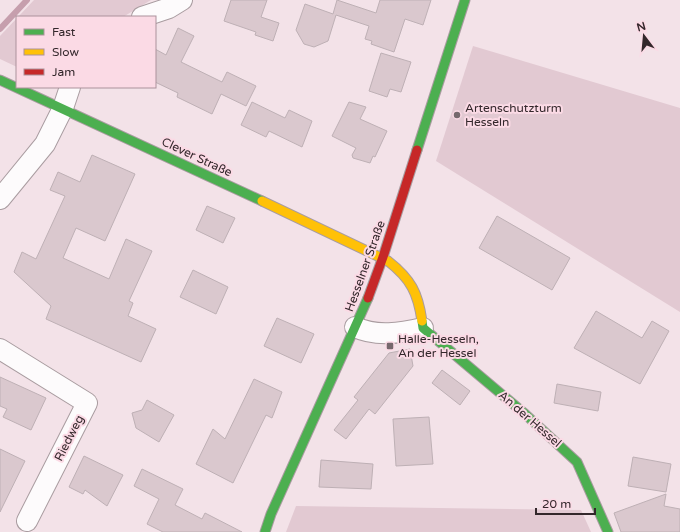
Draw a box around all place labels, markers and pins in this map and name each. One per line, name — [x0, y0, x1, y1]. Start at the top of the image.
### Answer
place label: Artenschutzturm Hesseln — [465, 101, 562, 129]
marker: Artenschutzturm Hesseln — [452, 110, 462, 120]
place label: Halle-Hesseln, An der Hessel — [398, 332, 479, 360]
marker: Halle-Hesseln, An der Hessel — [385, 341, 395, 351]

